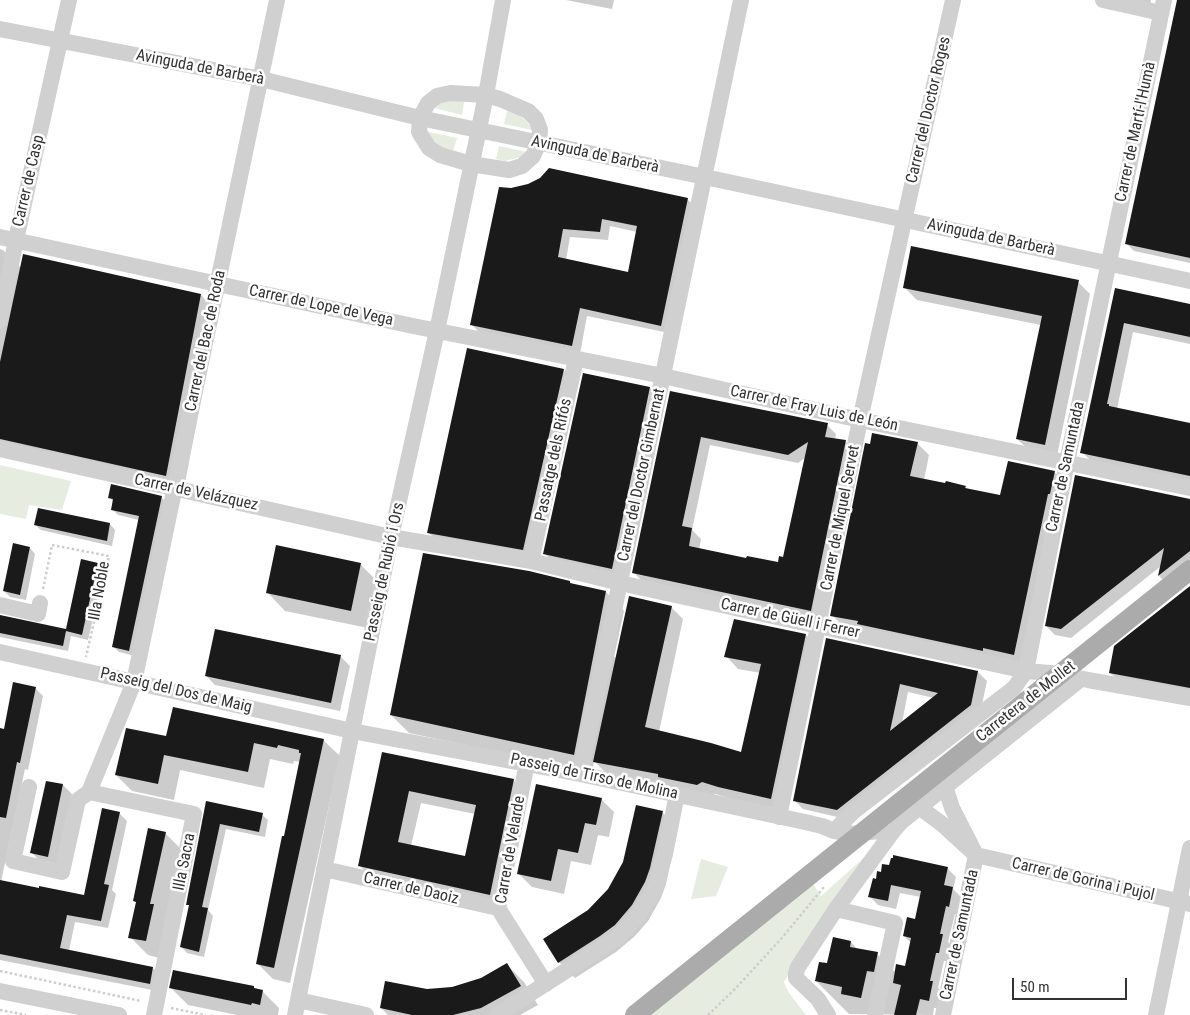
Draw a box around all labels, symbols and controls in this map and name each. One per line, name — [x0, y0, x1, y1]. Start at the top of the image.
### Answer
street label: Carrer del Doctor Roges — [903, 35, 955, 185]
street label: Avinguda de Barberà — [134, 46, 266, 90]
street label: Carrer de Martí-l'Humà — [1112, 60, 1160, 204]
street label: Avinguda de Barberà — [529, 132, 661, 178]
street label: Carrer de Casp — [9, 133, 49, 229]
street label: Avinguda de Barberà — [925, 215, 1057, 261]
street label: Carrer del Bac de Roda — [182, 269, 230, 413]
street label: Carrer de Lope de Vega — [247, 281, 395, 331]
street label: Carrer de Fray Luis de León — [728, 382, 900, 436]
street label: Carrer del Doctor Gimbernat — [614, 387, 670, 563]
street label: Passatge dels Rifós — [532, 397, 576, 523]
street label: Carrer de Samuntada — [1043, 400, 1089, 534]
street label: Carrer de Miquel Servet — [817, 444, 865, 592]
street label: Carrer de Velázquez — [132, 470, 260, 516]
street label: Passeig de Rubió i Ors — [361, 501, 409, 643]
street label: Illa Noble — [85, 560, 115, 622]
street label: Carrer de Güell i Ferrer — [719, 595, 861, 643]
street label: Carretera de Mollet — [973, 657, 1079, 747]
street label: Passeig del Dos de Maig — [98, 664, 254, 718]
street label: Passeig de Tirso de Molina — [508, 750, 680, 804]
street label: Carrer de Velarde — [492, 795, 530, 905]
street label: Illa Sacra — [170, 832, 200, 892]
street label: Carrer de Gorina i Pujol — [1010, 854, 1156, 906]
street label: Carrer de Samuntada — [937, 868, 983, 1002]
street label: Carrer de Daoiz — [362, 869, 460, 909]
scale bar — [1015, 968, 1130, 1000]
text: 50 m — [1020, 978, 1050, 996]

